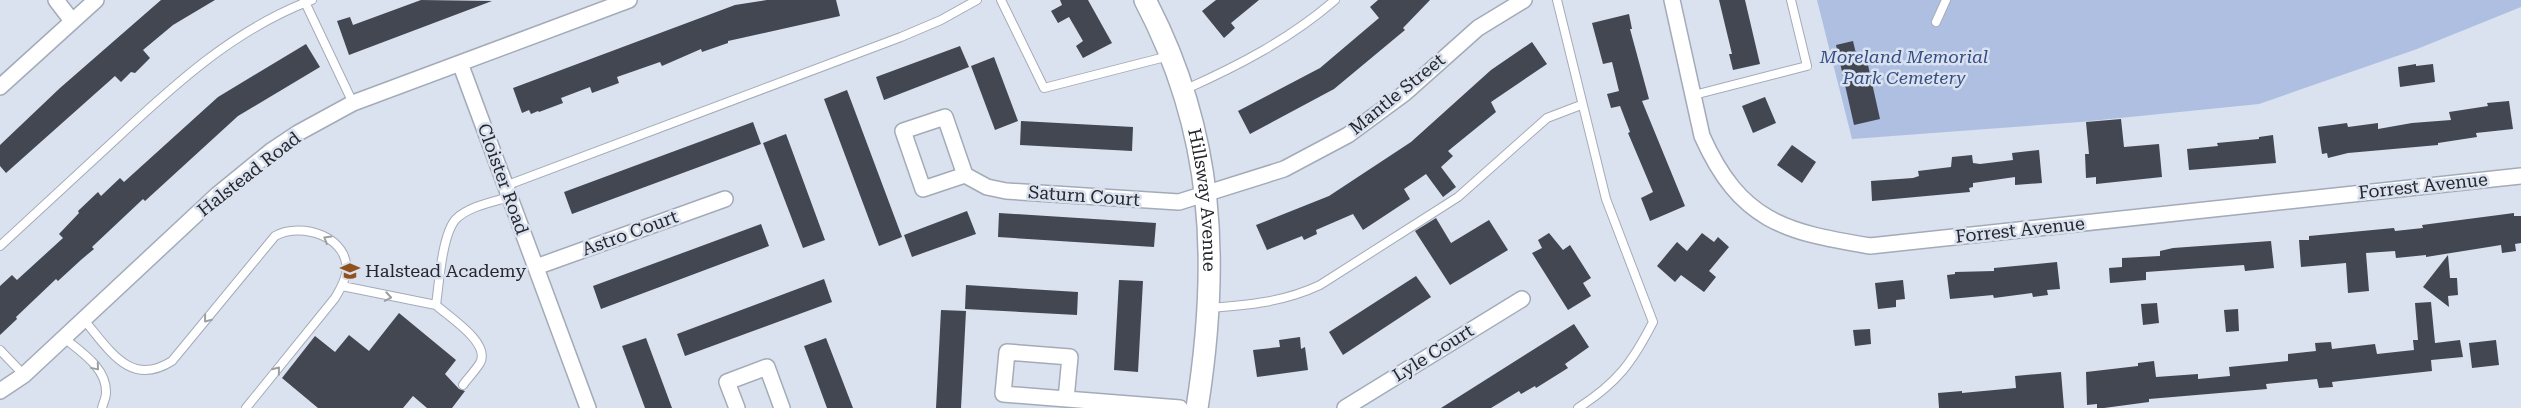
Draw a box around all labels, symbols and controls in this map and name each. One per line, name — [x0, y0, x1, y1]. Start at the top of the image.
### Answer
park label: Moreland Memorial Park Cemetery — [1819, 46, 1988, 88]
street label: Mantle Street — [1345, 49, 1449, 138]
street label: Cloister Road — [474, 121, 533, 238]
street label: Hillsway Avenue — [1184, 126, 1220, 272]
street label: Halstead Road — [193, 127, 305, 220]
street label: Forrest Avenue — [2357, 168, 2489, 203]
street label: Saturn Court — [1027, 181, 1141, 210]
street label: Astro Court — [579, 205, 681, 260]
street label: Forrest Avenue — [1954, 212, 2086, 247]
one-way arrow — [323, 235, 332, 245]
school or university icon: Halstead Academy — [339, 260, 361, 282]
place label: Halstead Academy — [365, 260, 527, 281]
one-way arrow — [384, 291, 393, 301]
one-way arrow — [203, 313, 212, 322]
street label: Lyle Court — [1389, 319, 1477, 386]
one-way arrow — [91, 362, 100, 371]
one-way arrow — [271, 367, 279, 376]

